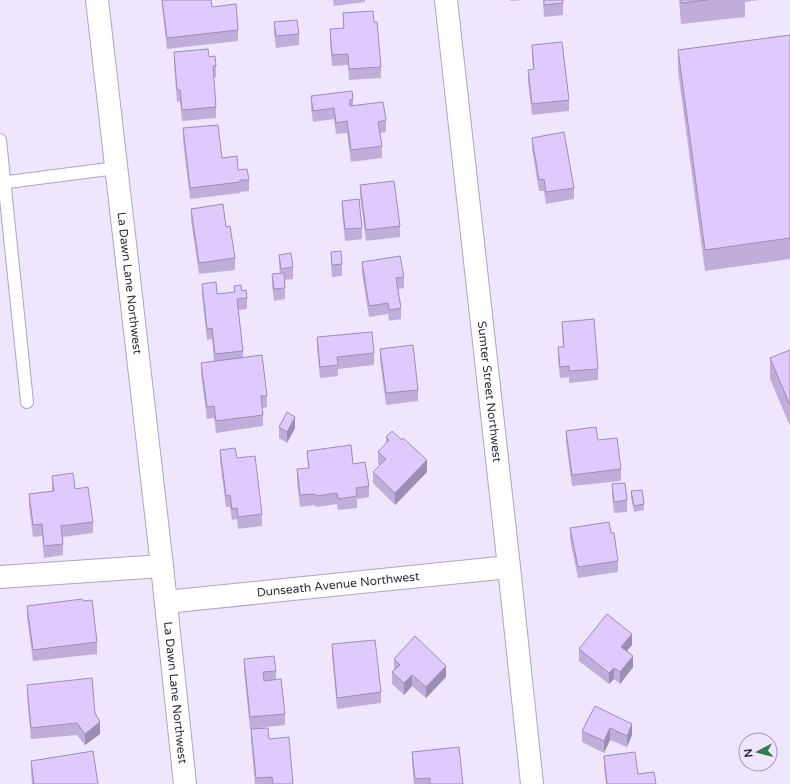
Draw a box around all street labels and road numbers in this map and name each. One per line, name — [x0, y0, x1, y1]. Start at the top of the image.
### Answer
street label: La Dawn Lane Northwest — [114, 211, 145, 355]
street label: Sumter Street Northwest — [475, 320, 504, 463]
street label: Dunseath Avenue Northwest — [256, 569, 421, 600]
street label: La Dawn Lane Northwest — [161, 621, 190, 765]

